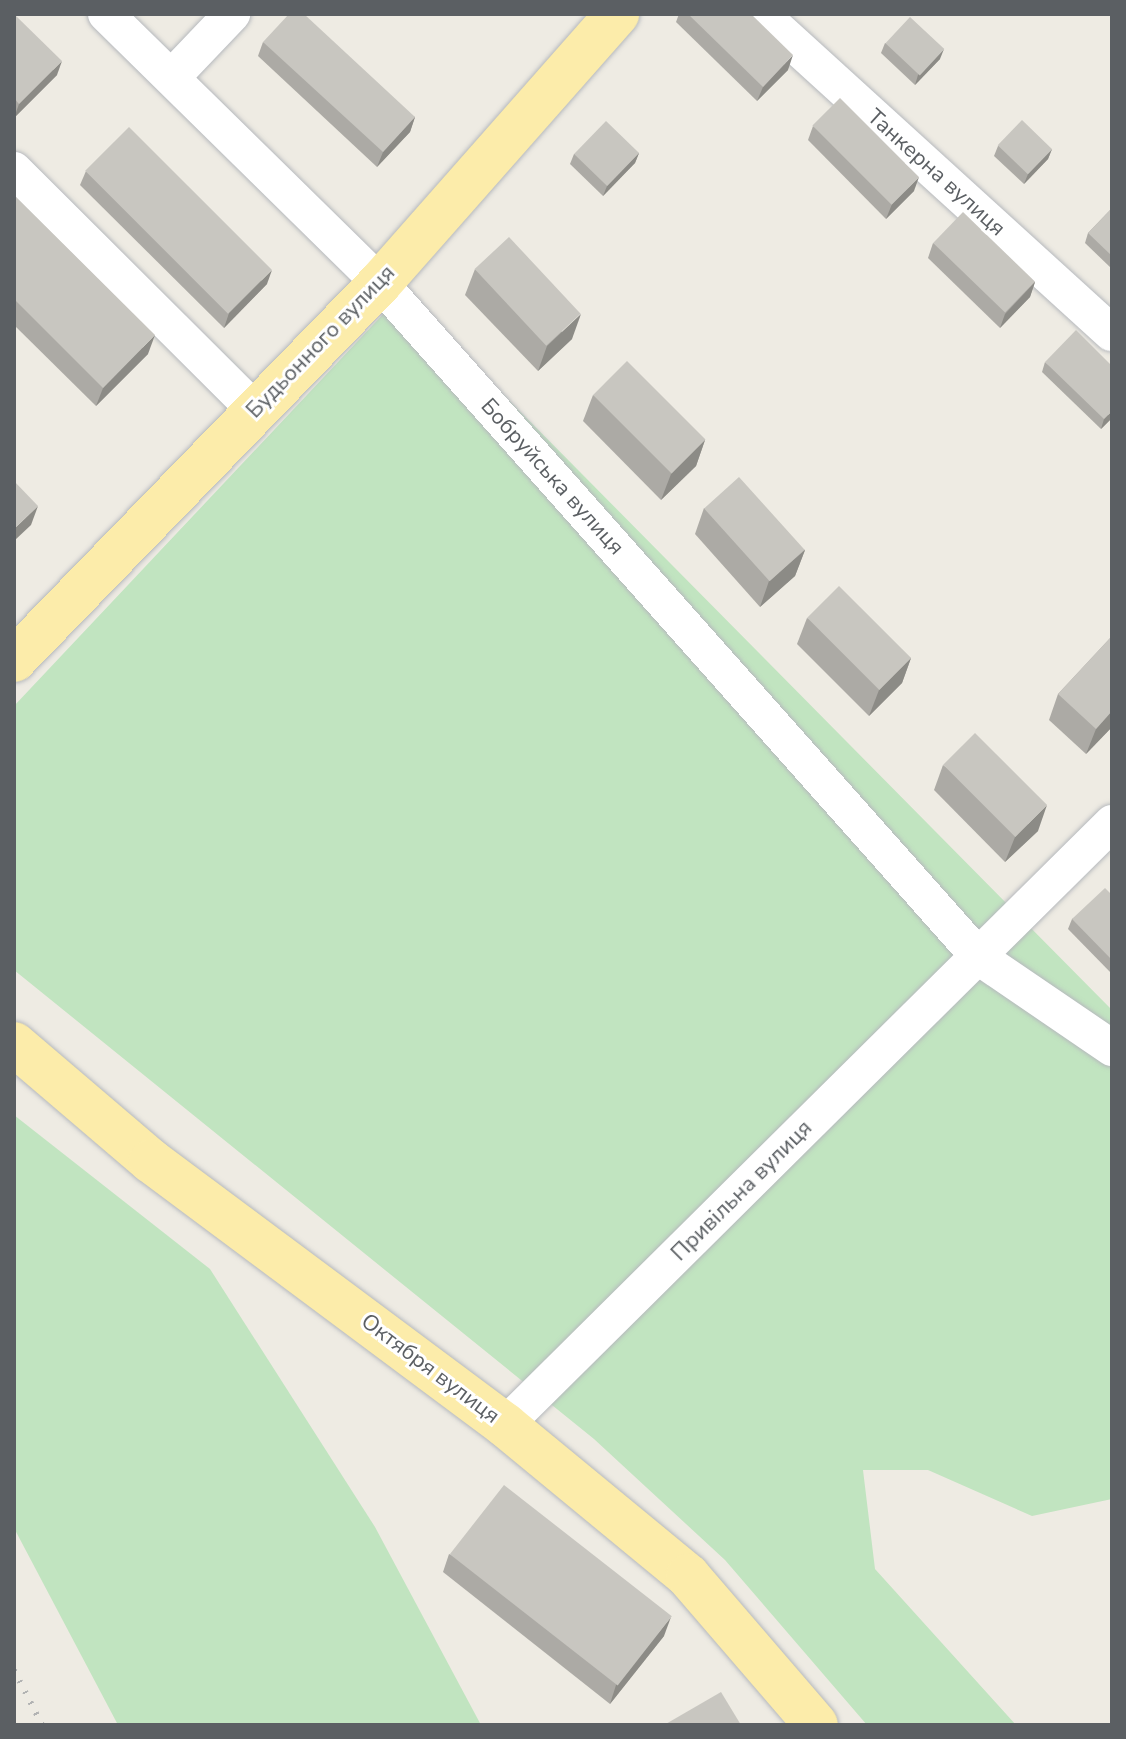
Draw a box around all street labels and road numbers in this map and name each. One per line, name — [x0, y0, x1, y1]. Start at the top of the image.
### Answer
street label: Танкерна вулиця — [862, 104, 1010, 242]
street label: Будьонного вулиця — [241, 260, 401, 424]
street label: Бобруйська вулиця — [475, 393, 629, 561]
street label: Привільна вулиця — [666, 1115, 818, 1267]
street label: Октября вулиця — [356, 1308, 504, 1430]

